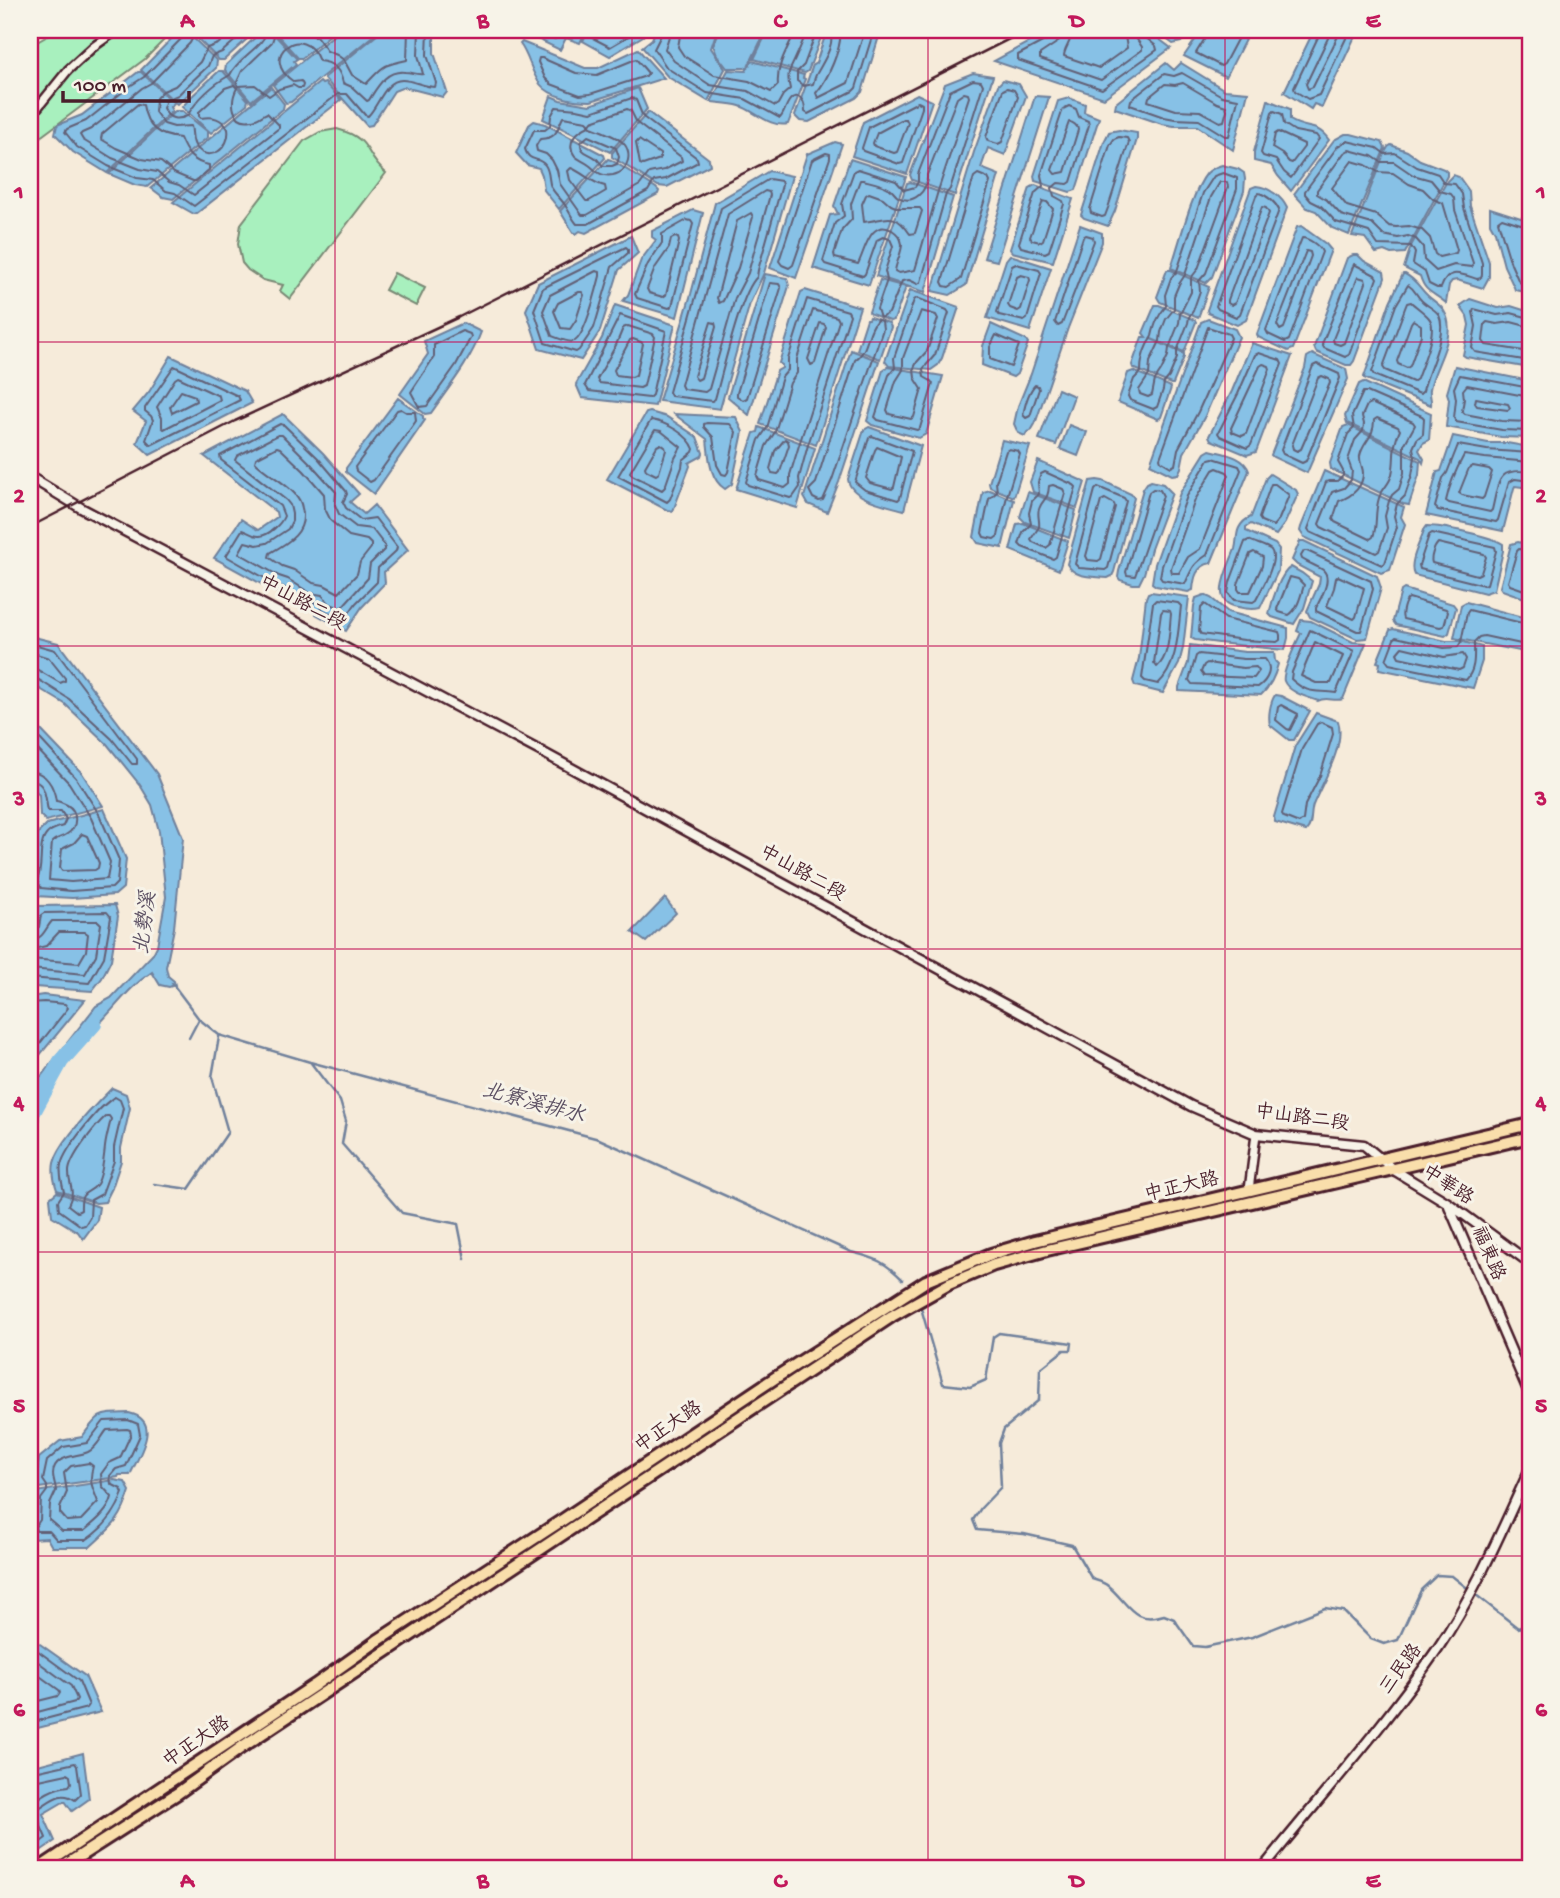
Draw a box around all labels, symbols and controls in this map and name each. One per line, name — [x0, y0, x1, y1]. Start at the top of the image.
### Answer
text: A — [179, 9, 195, 36]
text: B — [476, 9, 490, 36]
text: C — [774, 9, 789, 36]
text: D — [1068, 9, 1086, 36]
text: E — [1366, 9, 1382, 36]
scale bar — [63, 60, 189, 104]
text: 100 m — [73, 75, 126, 100]
text: 1 — [13, 180, 24, 207]
text: 1 — [1535, 180, 1546, 207]
text: 2 — [13, 484, 25, 511]
text: 2 — [1535, 484, 1547, 511]
street label: 中山路二段 — [255, 571, 350, 636]
text: 3 — [12, 787, 25, 814]
text: 3 — [1534, 787, 1547, 814]
street label: 中山路二段 — [755, 840, 850, 907]
water label: 北勢溪 — [129, 889, 163, 956]
water label: 北寮溪排水 — [479, 1077, 588, 1131]
text: 4 — [13, 1091, 25, 1118]
text: 4 — [1535, 1091, 1547, 1118]
street label: 中山路二段 — [1253, 1100, 1351, 1137]
street label: 中華路 — [1417, 1160, 1478, 1211]
street label: 中正大路 — [1142, 1167, 1222, 1208]
street label: 福東路 — [1465, 1223, 1510, 1285]
text: 5 — [13, 1394, 25, 1421]
text: 5 — [1535, 1394, 1547, 1421]
street label: 中正大路 — [631, 1396, 707, 1459]
street label: 三民路 — [1375, 1640, 1428, 1700]
text: 6 — [13, 1698, 26, 1725]
text: 6 — [1535, 1698, 1548, 1725]
street label: 中正大路 — [159, 1711, 235, 1774]
text: A — [179, 1869, 195, 1896]
text: B — [476, 1869, 490, 1896]
text: C — [774, 1869, 789, 1896]
text: D — [1068, 1869, 1086, 1896]
text: E — [1366, 1869, 1382, 1896]

